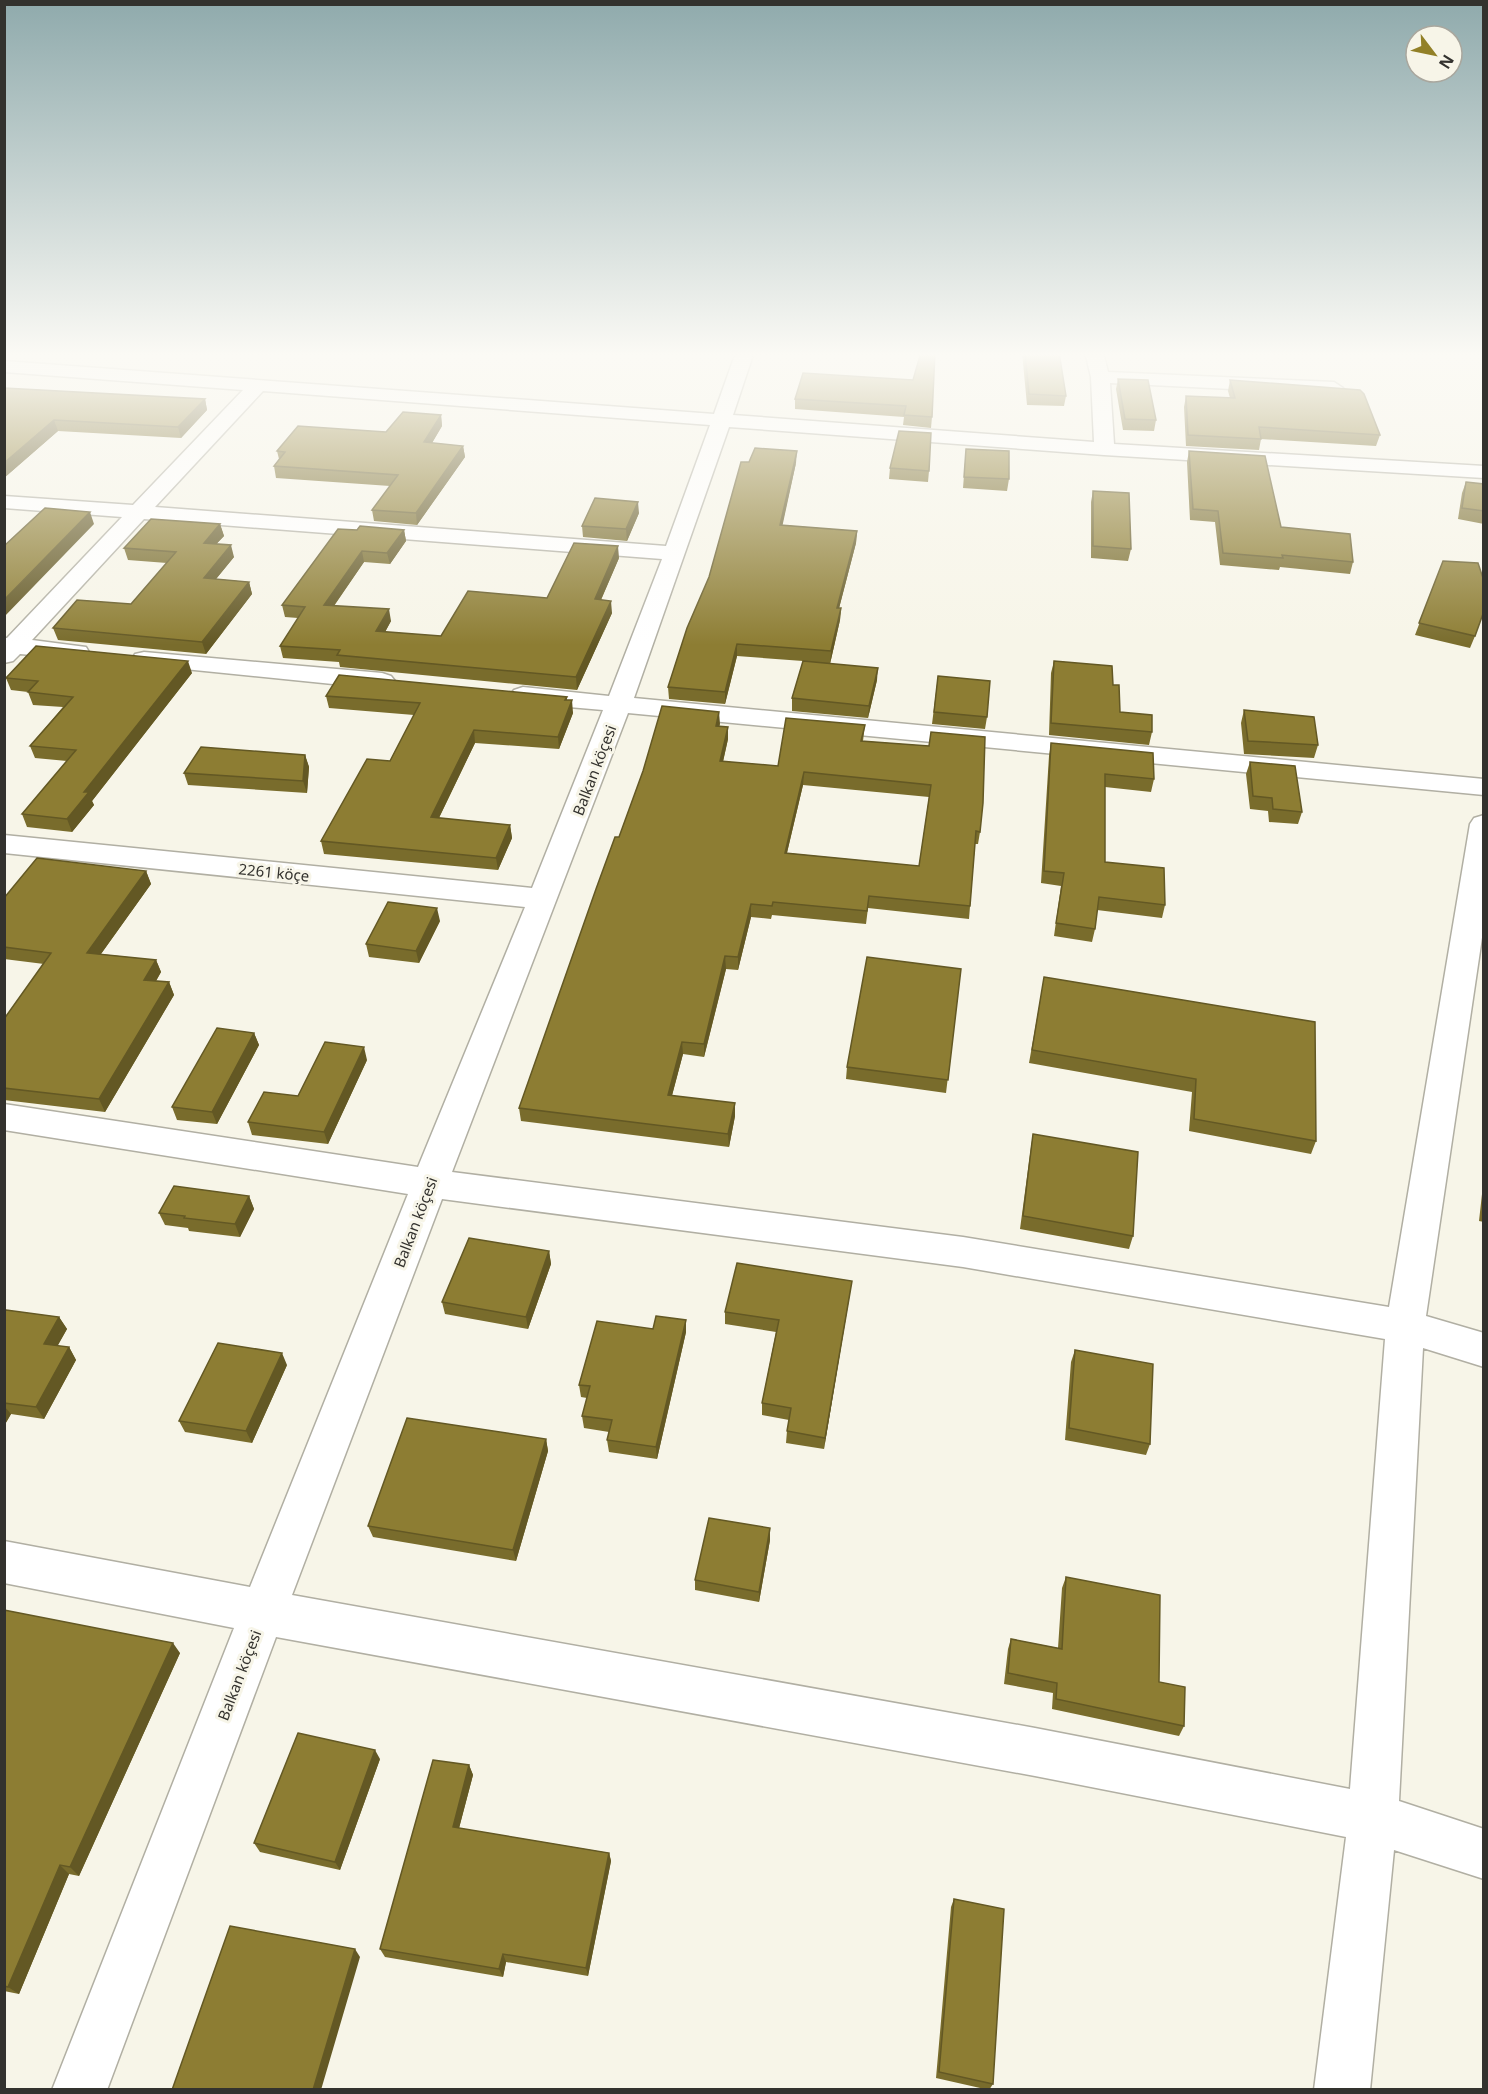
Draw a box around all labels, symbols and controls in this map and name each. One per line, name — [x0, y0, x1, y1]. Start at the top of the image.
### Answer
north arrow — [1404, 24, 1464, 84]
text: N — [1434, 51, 1459, 73]
street label: Balkan köçesi — [568, 722, 620, 818]
street label: 2261 köçe — [238, 858, 310, 886]
street label: Balkan köçesi — [389, 1174, 441, 1270]
street label: Balkan köçesi — [213, 1627, 265, 1723]

